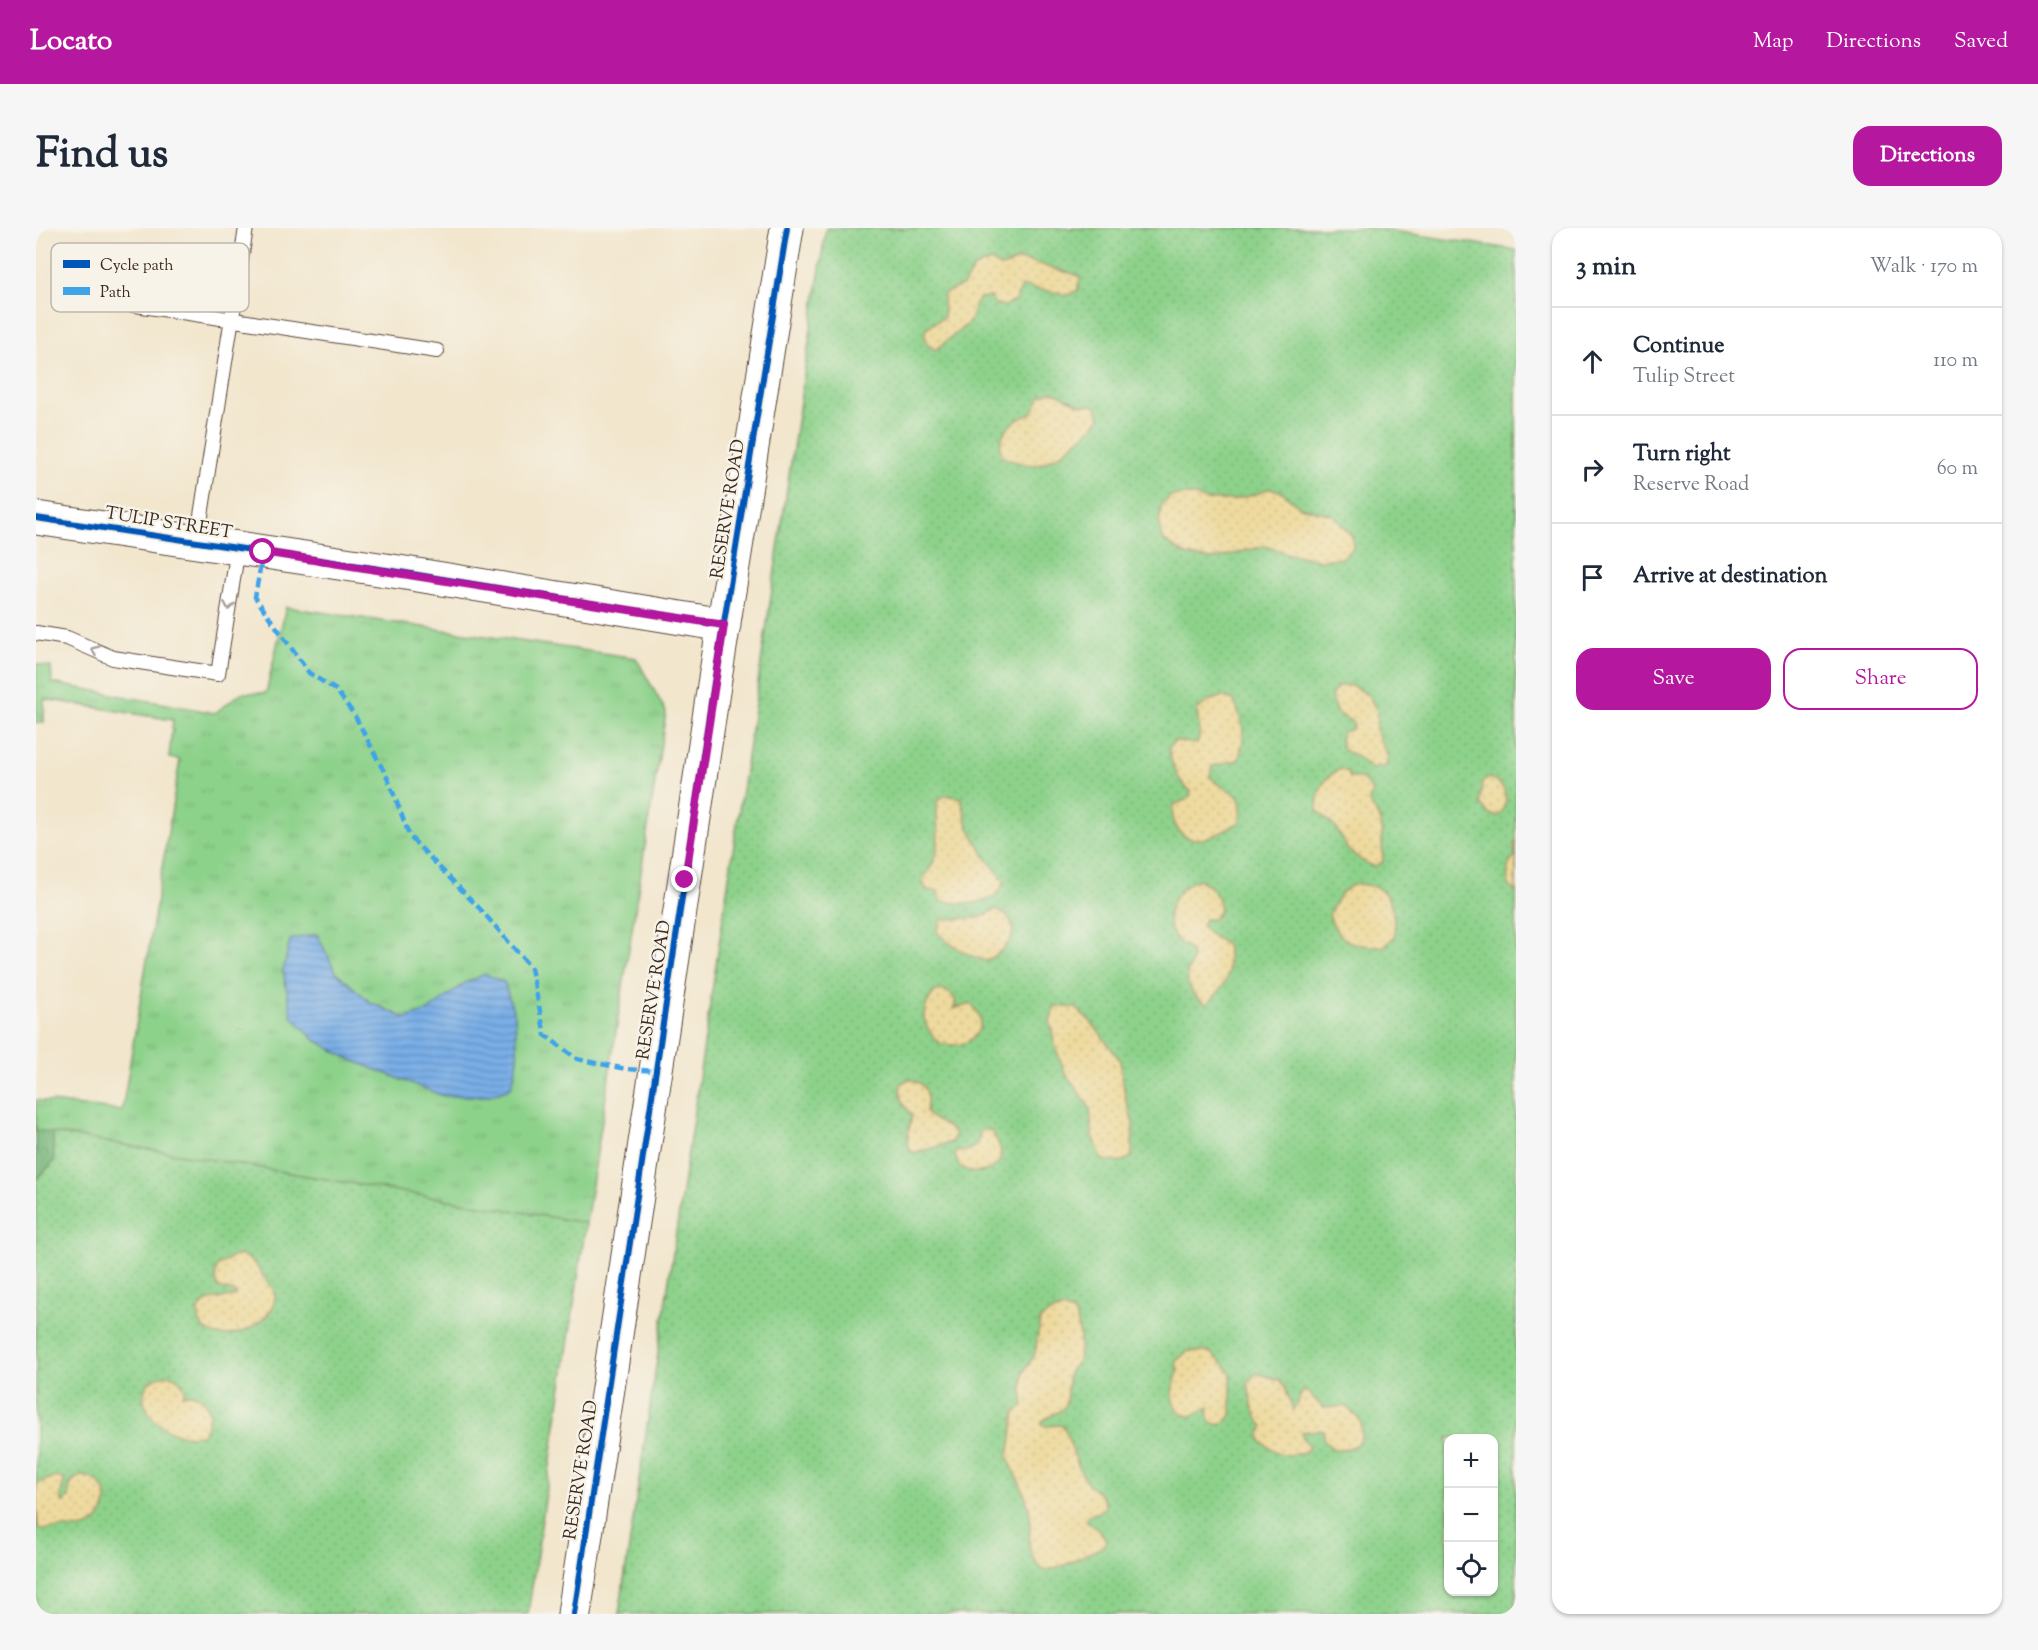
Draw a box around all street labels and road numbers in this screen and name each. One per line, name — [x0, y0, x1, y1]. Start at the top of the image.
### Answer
street label: RESERVE ROAD — [705, 438, 753, 581]
street label: TULIP STREET — [103, 501, 235, 547]
street label: RESERVE ROAD — [631, 919, 679, 1062]
street label: RESERVE ROAD — [558, 1399, 606, 1542]

